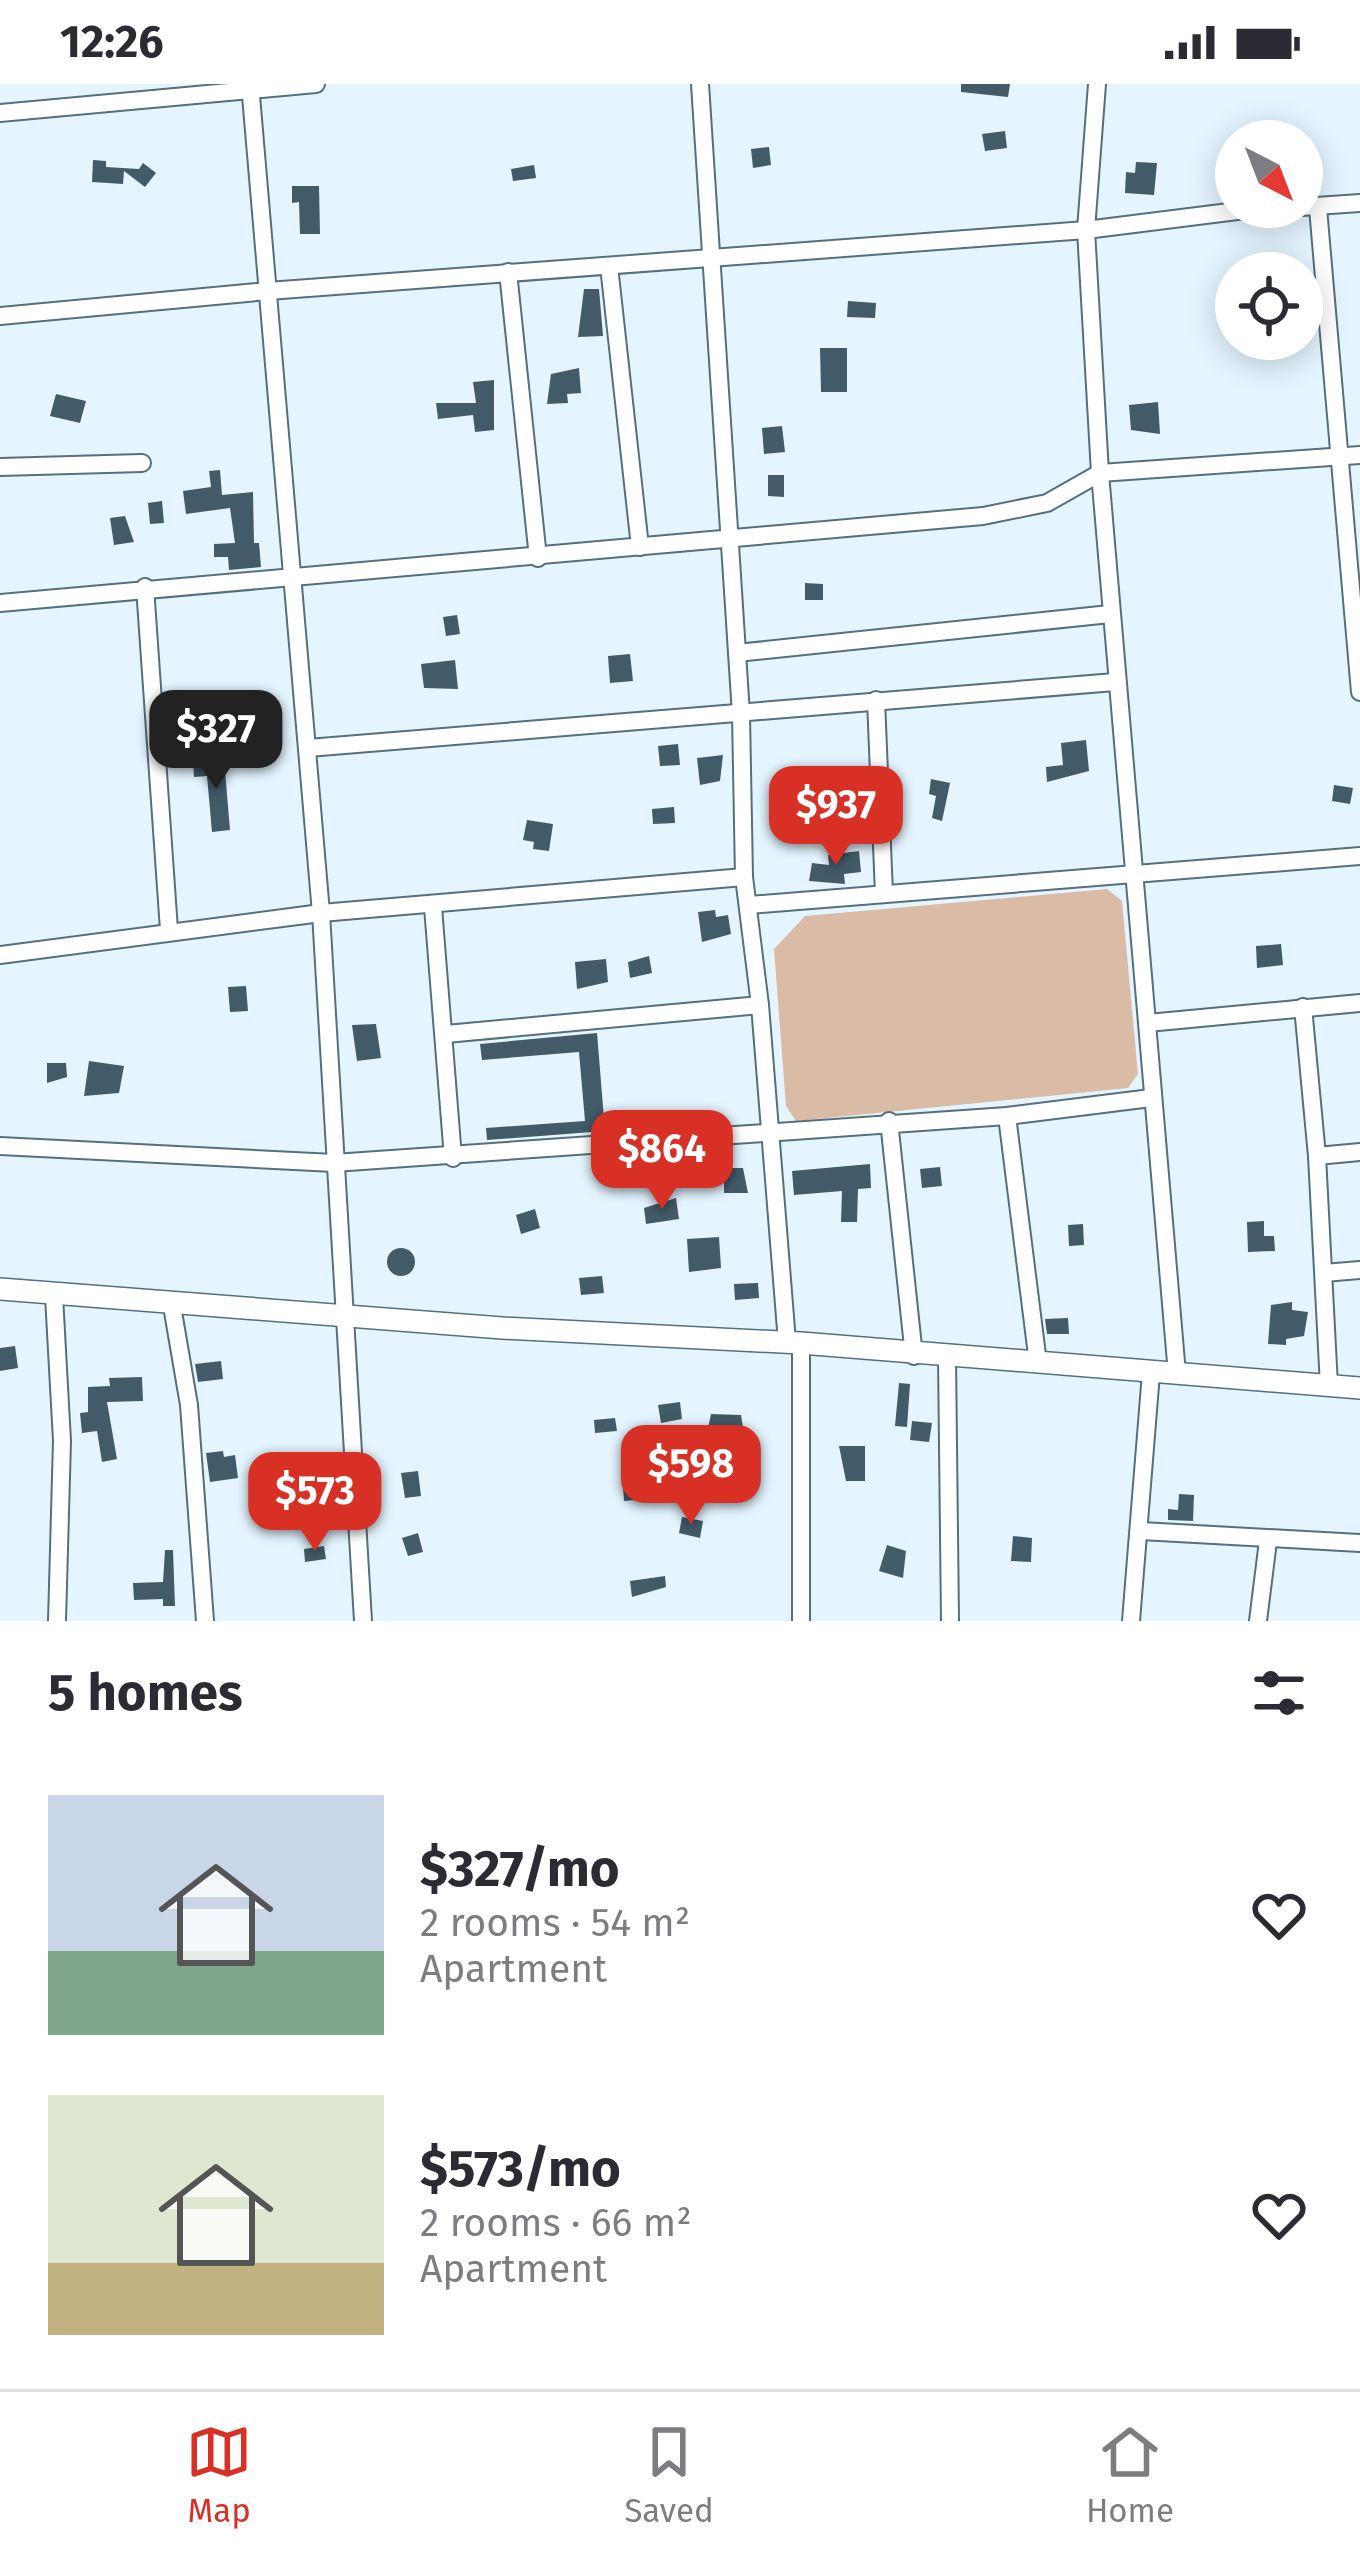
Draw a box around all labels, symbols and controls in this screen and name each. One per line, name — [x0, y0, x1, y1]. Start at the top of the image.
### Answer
text: 12:26 — [60, 15, 164, 69]
north arrow — [1215, 120, 1323, 228]
map controls — [1215, 120, 1323, 360]
button: locate — [1215, 252, 1323, 360]
pin: $327 — [145, 690, 287, 792]
text: $327 — [176, 706, 256, 752]
pin: $937 — [765, 766, 907, 868]
text: $937 — [796, 782, 876, 828]
pin: $864 — [591, 1110, 733, 1212]
text: $864 — [618, 1126, 706, 1172]
pin: $598 — [620, 1425, 762, 1527]
text: $598 — [648, 1441, 734, 1487]
pin: $573 — [244, 1452, 386, 1554]
text: $573 — [275, 1468, 355, 1514]
icon: filters — [1246, 1660, 1312, 1726]
text: 5 homes — [48, 1662, 243, 1724]
text: $327/mo — [420, 1838, 620, 1900]
icon: home — [144, 1843, 288, 1987]
icon: heart — [1246, 1882, 1312, 1948]
text: 2 rooms · 54 m² — [420, 1900, 690, 1946]
text: Apartment — [420, 1946, 607, 1992]
text: $573/mo — [420, 2138, 621, 2200]
icon: home — [144, 2143, 288, 2287]
icon: heart — [1246, 2182, 1312, 2248]
text: 2 rooms · 66 m² — [420, 2200, 691, 2246]
text: Apartment — [420, 2246, 607, 2292]
tab: Map — [186, 2419, 252, 2531]
tab: Saved — [624, 2419, 714, 2531]
tab: Home — [1086, 2419, 1174, 2531]

